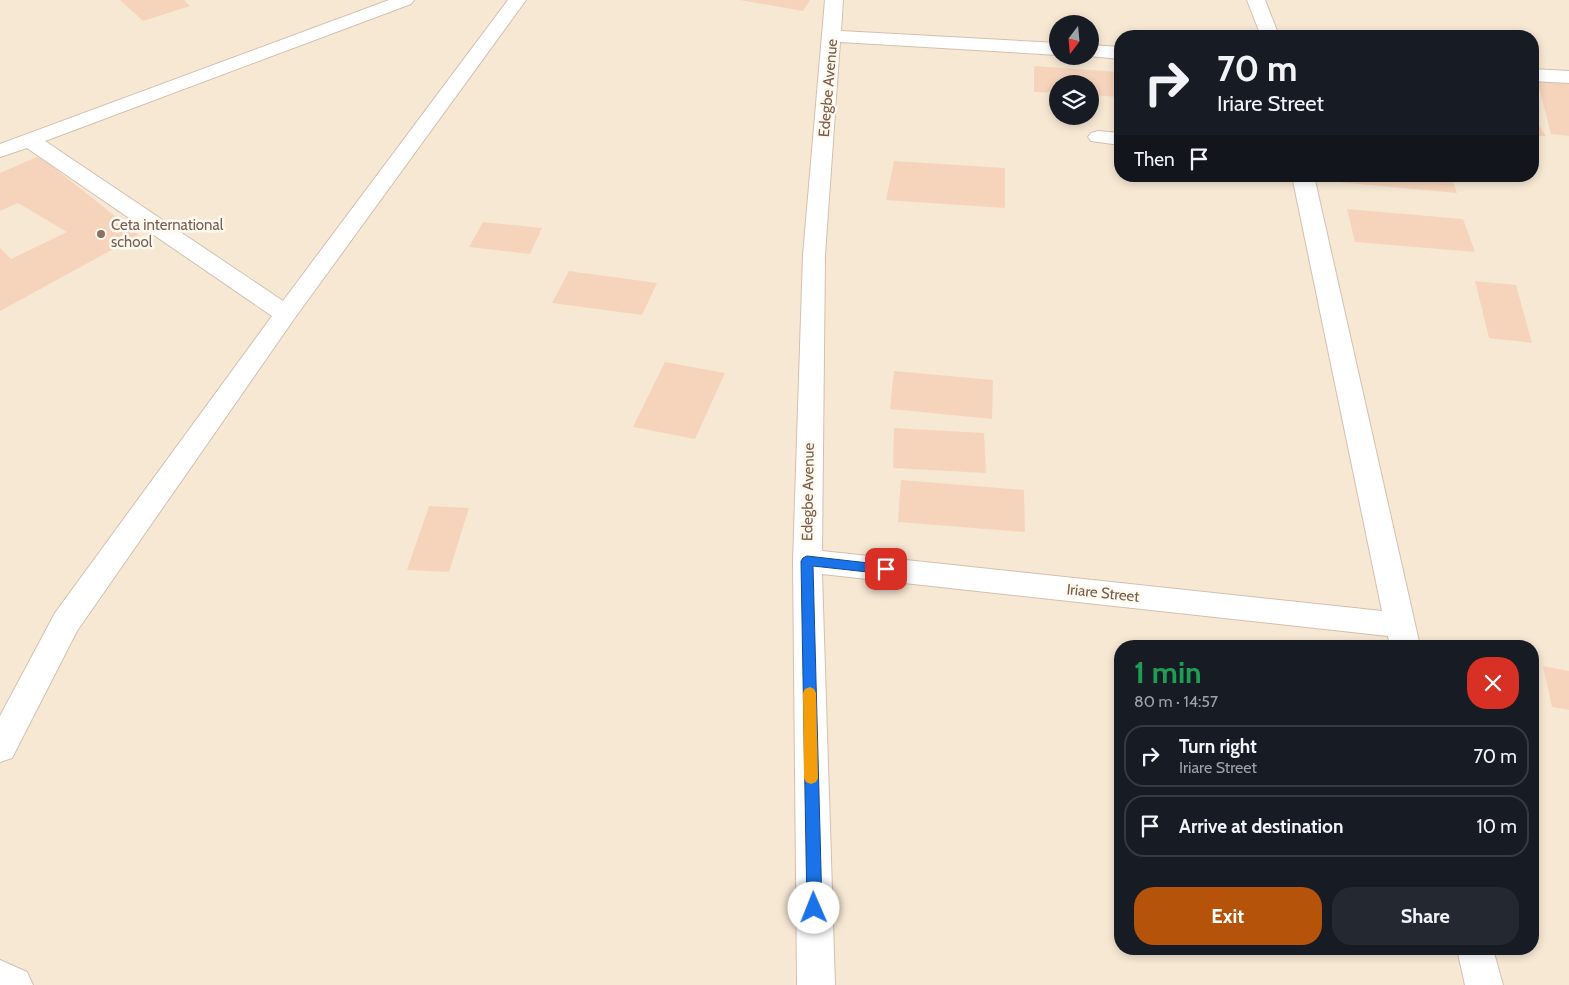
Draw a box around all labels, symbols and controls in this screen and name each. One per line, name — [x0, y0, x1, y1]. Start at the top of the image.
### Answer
north arrow — [1049, 15, 1099, 65]
map controls — [1049, 15, 1099, 125]
street label: Edegbe Avenue — [815, 38, 841, 138]
text: 70 m — [1217, 47, 1298, 90]
icon: right — [1134, 50, 1199, 115]
button: layers — [1049, 75, 1099, 125]
text: Iriare Street — [1217, 90, 1324, 117]
icon: arrive — [1185, 145, 1213, 173]
text: Then — [1134, 148, 1175, 171]
place label: Ceta international school — [111, 216, 224, 251]
marker: Ceta international school — [95, 228, 107, 240]
street label: Edegbe Avenue — [798, 442, 818, 541]
pin — [865, 548, 907, 590]
icon: arrive — [872, 555, 900, 583]
street label: Iriare Street — [1066, 580, 1140, 606]
text: 1 min — [1134, 654, 1202, 691]
button: close — [1467, 657, 1519, 709]
text: 80 m · 14:57 — [1134, 692, 1218, 711]
text: Turn right — [1179, 735, 1257, 758]
icon: right — [1136, 742, 1164, 770]
text: 70 m — [1473, 745, 1517, 768]
text: Iriare Street — [1179, 758, 1257, 777]
icon: arrive — [1136, 812, 1164, 840]
text: Arrive at destination — [1179, 815, 1343, 838]
text: 10 m — [1477, 815, 1517, 838]
position arrow — [787, 881, 839, 933]
button: Exit — [1134, 887, 1322, 945]
button: Share — [1332, 887, 1519, 945]

